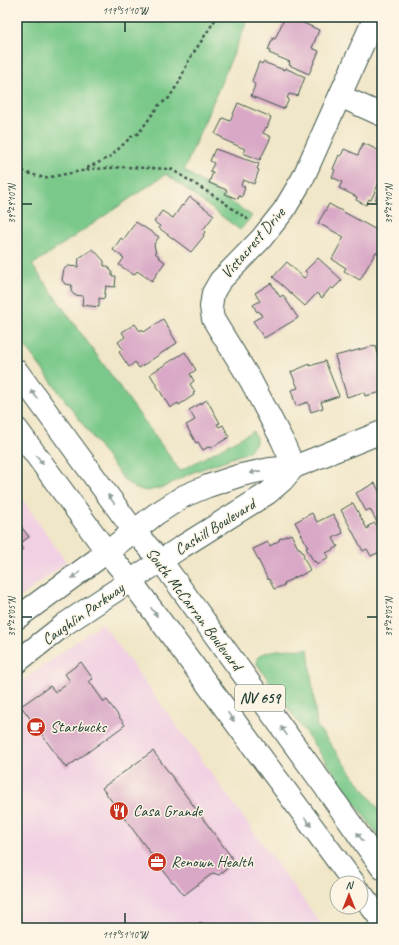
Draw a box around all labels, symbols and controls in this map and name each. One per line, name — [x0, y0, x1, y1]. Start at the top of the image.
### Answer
text: 119°51'10"W — [102, 4, 149, 17]
text: 39°29'10"N — [5, 182, 18, 224]
text: 39°29'10"N — [382, 182, 395, 224]
street label: Vistacrest Drive — [216, 202, 291, 283]
one-way arrow — [30, 389, 38, 400]
one-way arrow — [36, 455, 44, 466]
one-way arrow — [249, 470, 261, 476]
street label: Cashill Boulevard — [171, 493, 261, 560]
one-way arrow — [107, 494, 115, 505]
street label: South McCarran Boulevard — [141, 544, 248, 677]
one-way arrow — [71, 571, 81, 579]
street label: Caughlin Parkway — [38, 577, 129, 650]
text: 39°29'05"N — [5, 595, 18, 637]
text: 39°29'05"N — [382, 595, 395, 637]
one-way arrow — [150, 607, 159, 618]
road number: NV 659 — [235, 685, 285, 711]
one-way arrow — [227, 712, 235, 722]
cafe icon: Starbucks — [25, 716, 47, 738]
place label: Starbucks — [50, 717, 108, 737]
one-way arrow — [280, 726, 288, 736]
restaurant icon: Casa Grande — [108, 800, 130, 822]
place label: Casa Grande — [133, 801, 204, 821]
one-way arrow — [304, 816, 313, 827]
one-way arrow — [356, 831, 364, 842]
office icon: Renown Health — [146, 851, 168, 873]
place label: Renown Health — [171, 852, 254, 872]
north arrow — [329, 875, 369, 915]
text: N — [346, 878, 355, 892]
text: 119°51'10"W — [102, 928, 149, 941]

